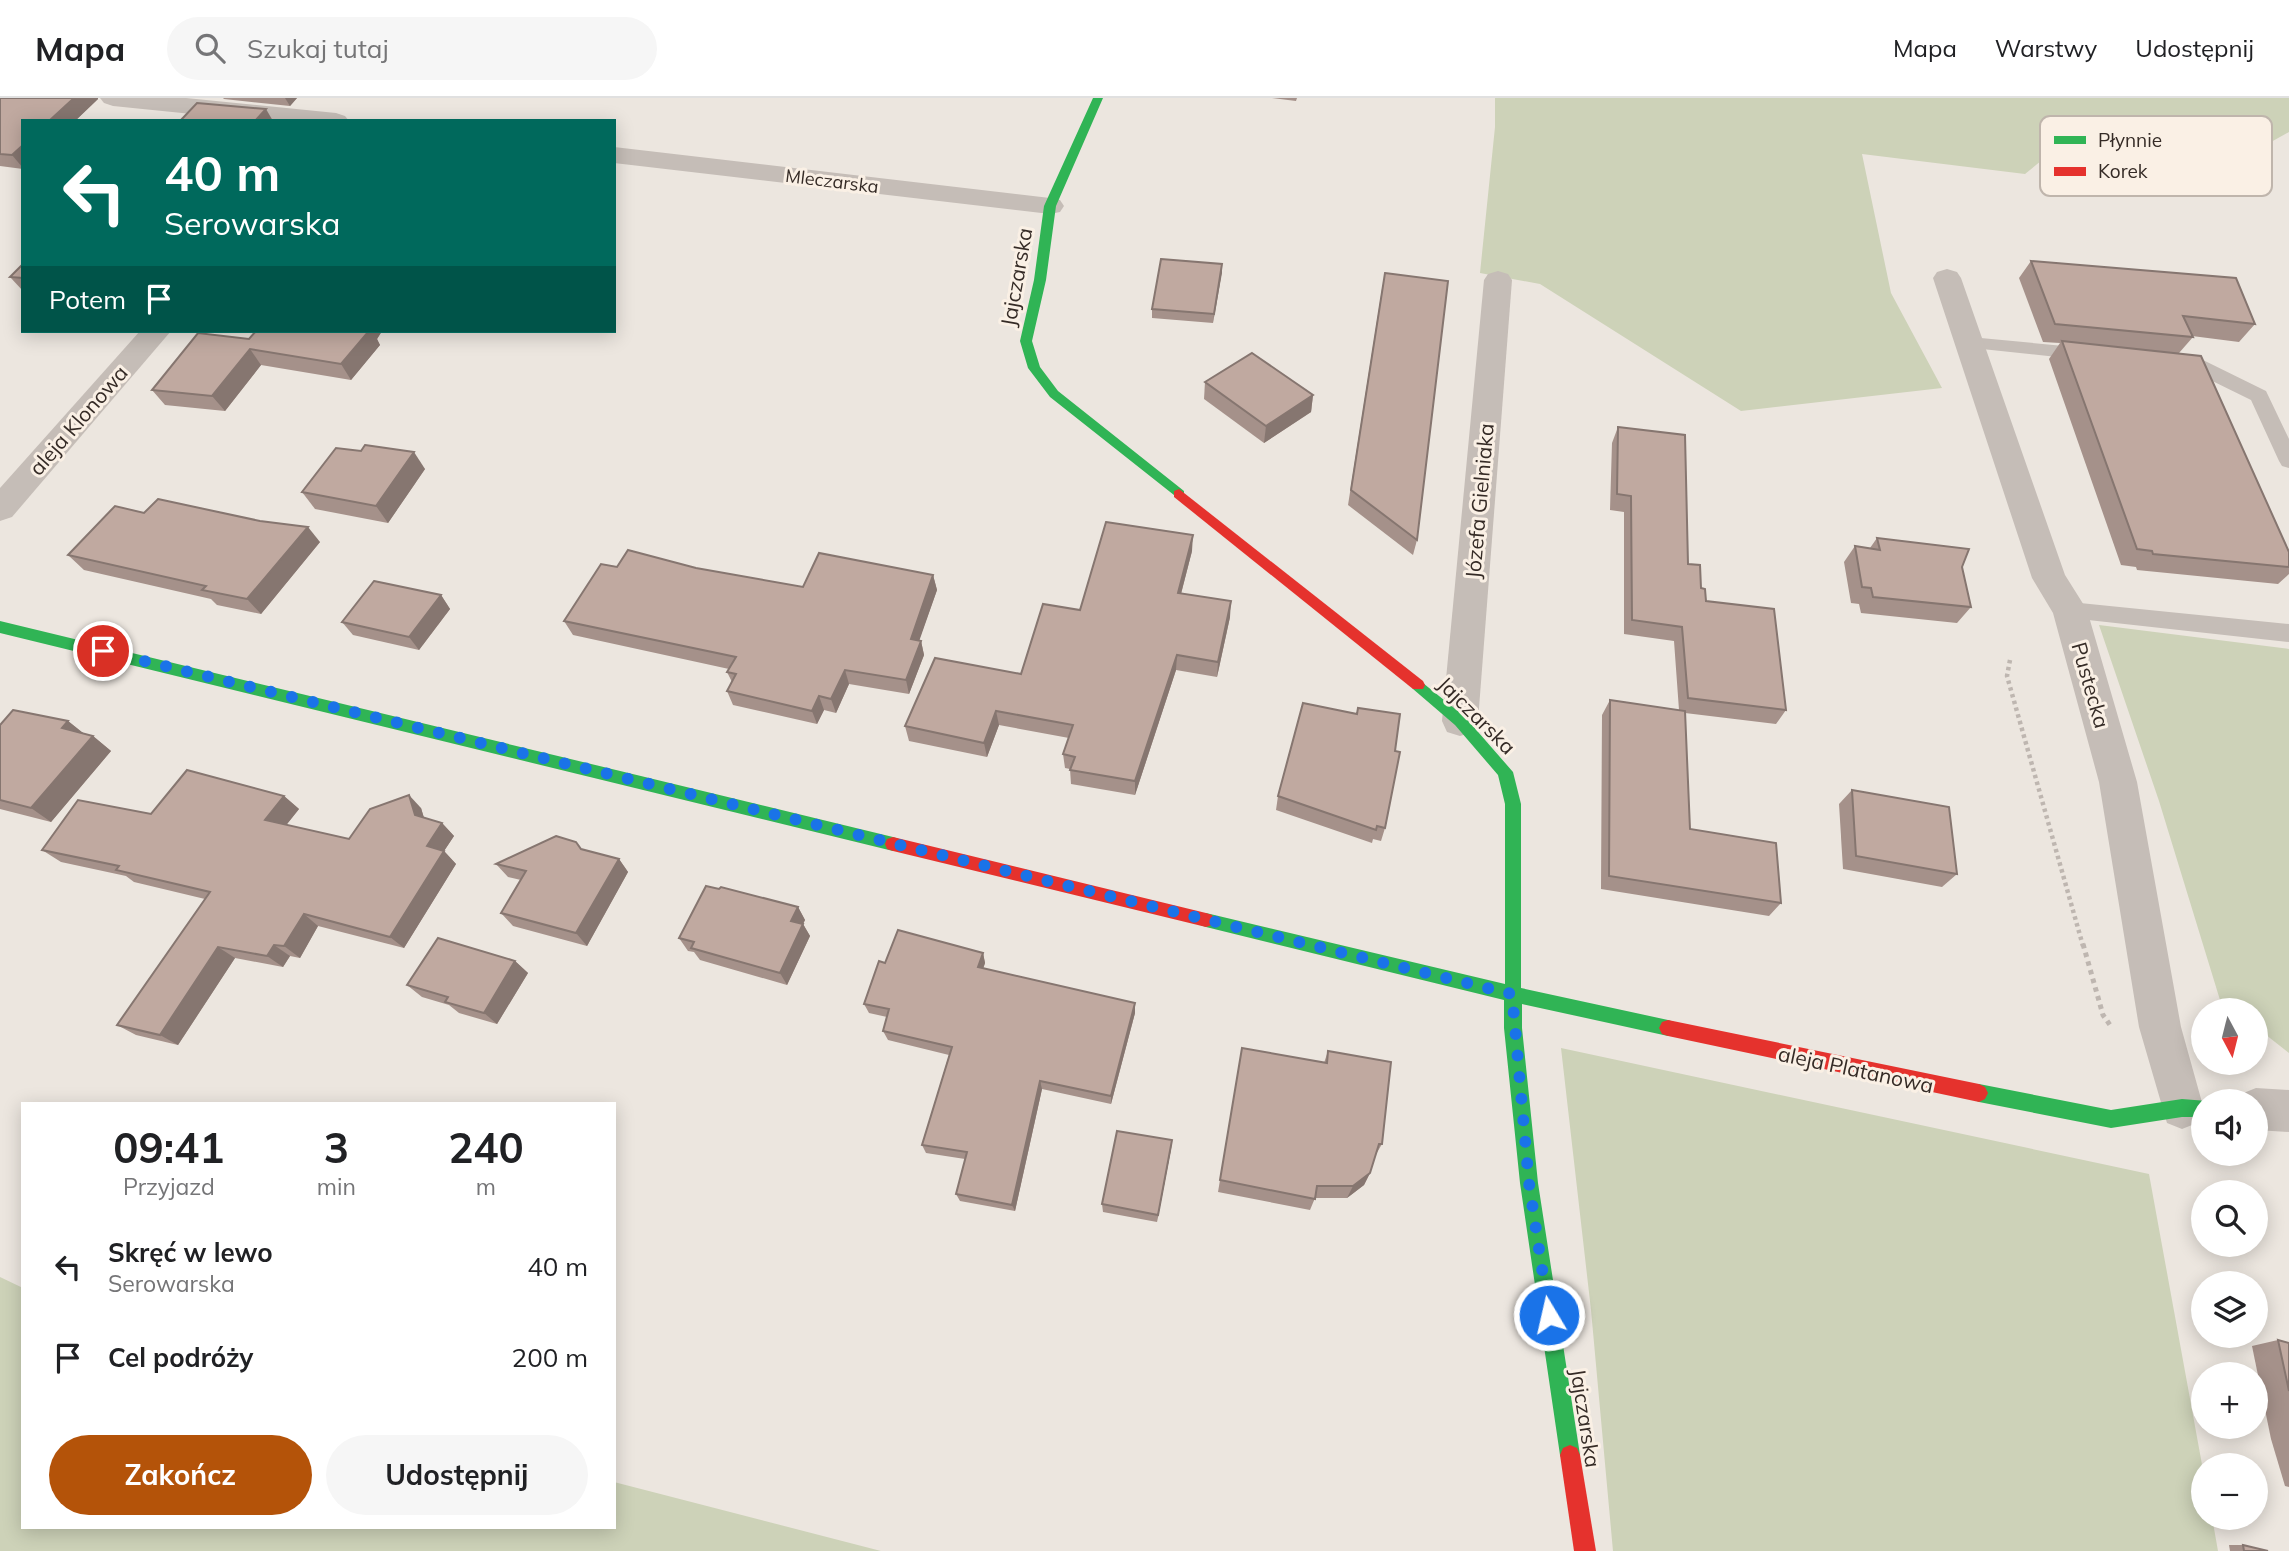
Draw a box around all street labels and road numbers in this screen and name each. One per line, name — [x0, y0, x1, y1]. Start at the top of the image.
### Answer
street label: Mleczarska — [784, 164, 880, 198]
street label: Jajczarska — [995, 226, 1037, 328]
street label: aleja Klonowa — [23, 360, 133, 480]
street label: Józefa Gielniaka — [1459, 422, 1499, 580]
street label: Pustecka — [2066, 639, 2116, 731]
street label: Jajczarska — [1433, 671, 1521, 759]
street label: aleja Platanowa — [1776, 1040, 1936, 1098]
street label: Jajczarska — [1565, 1367, 1607, 1469]

